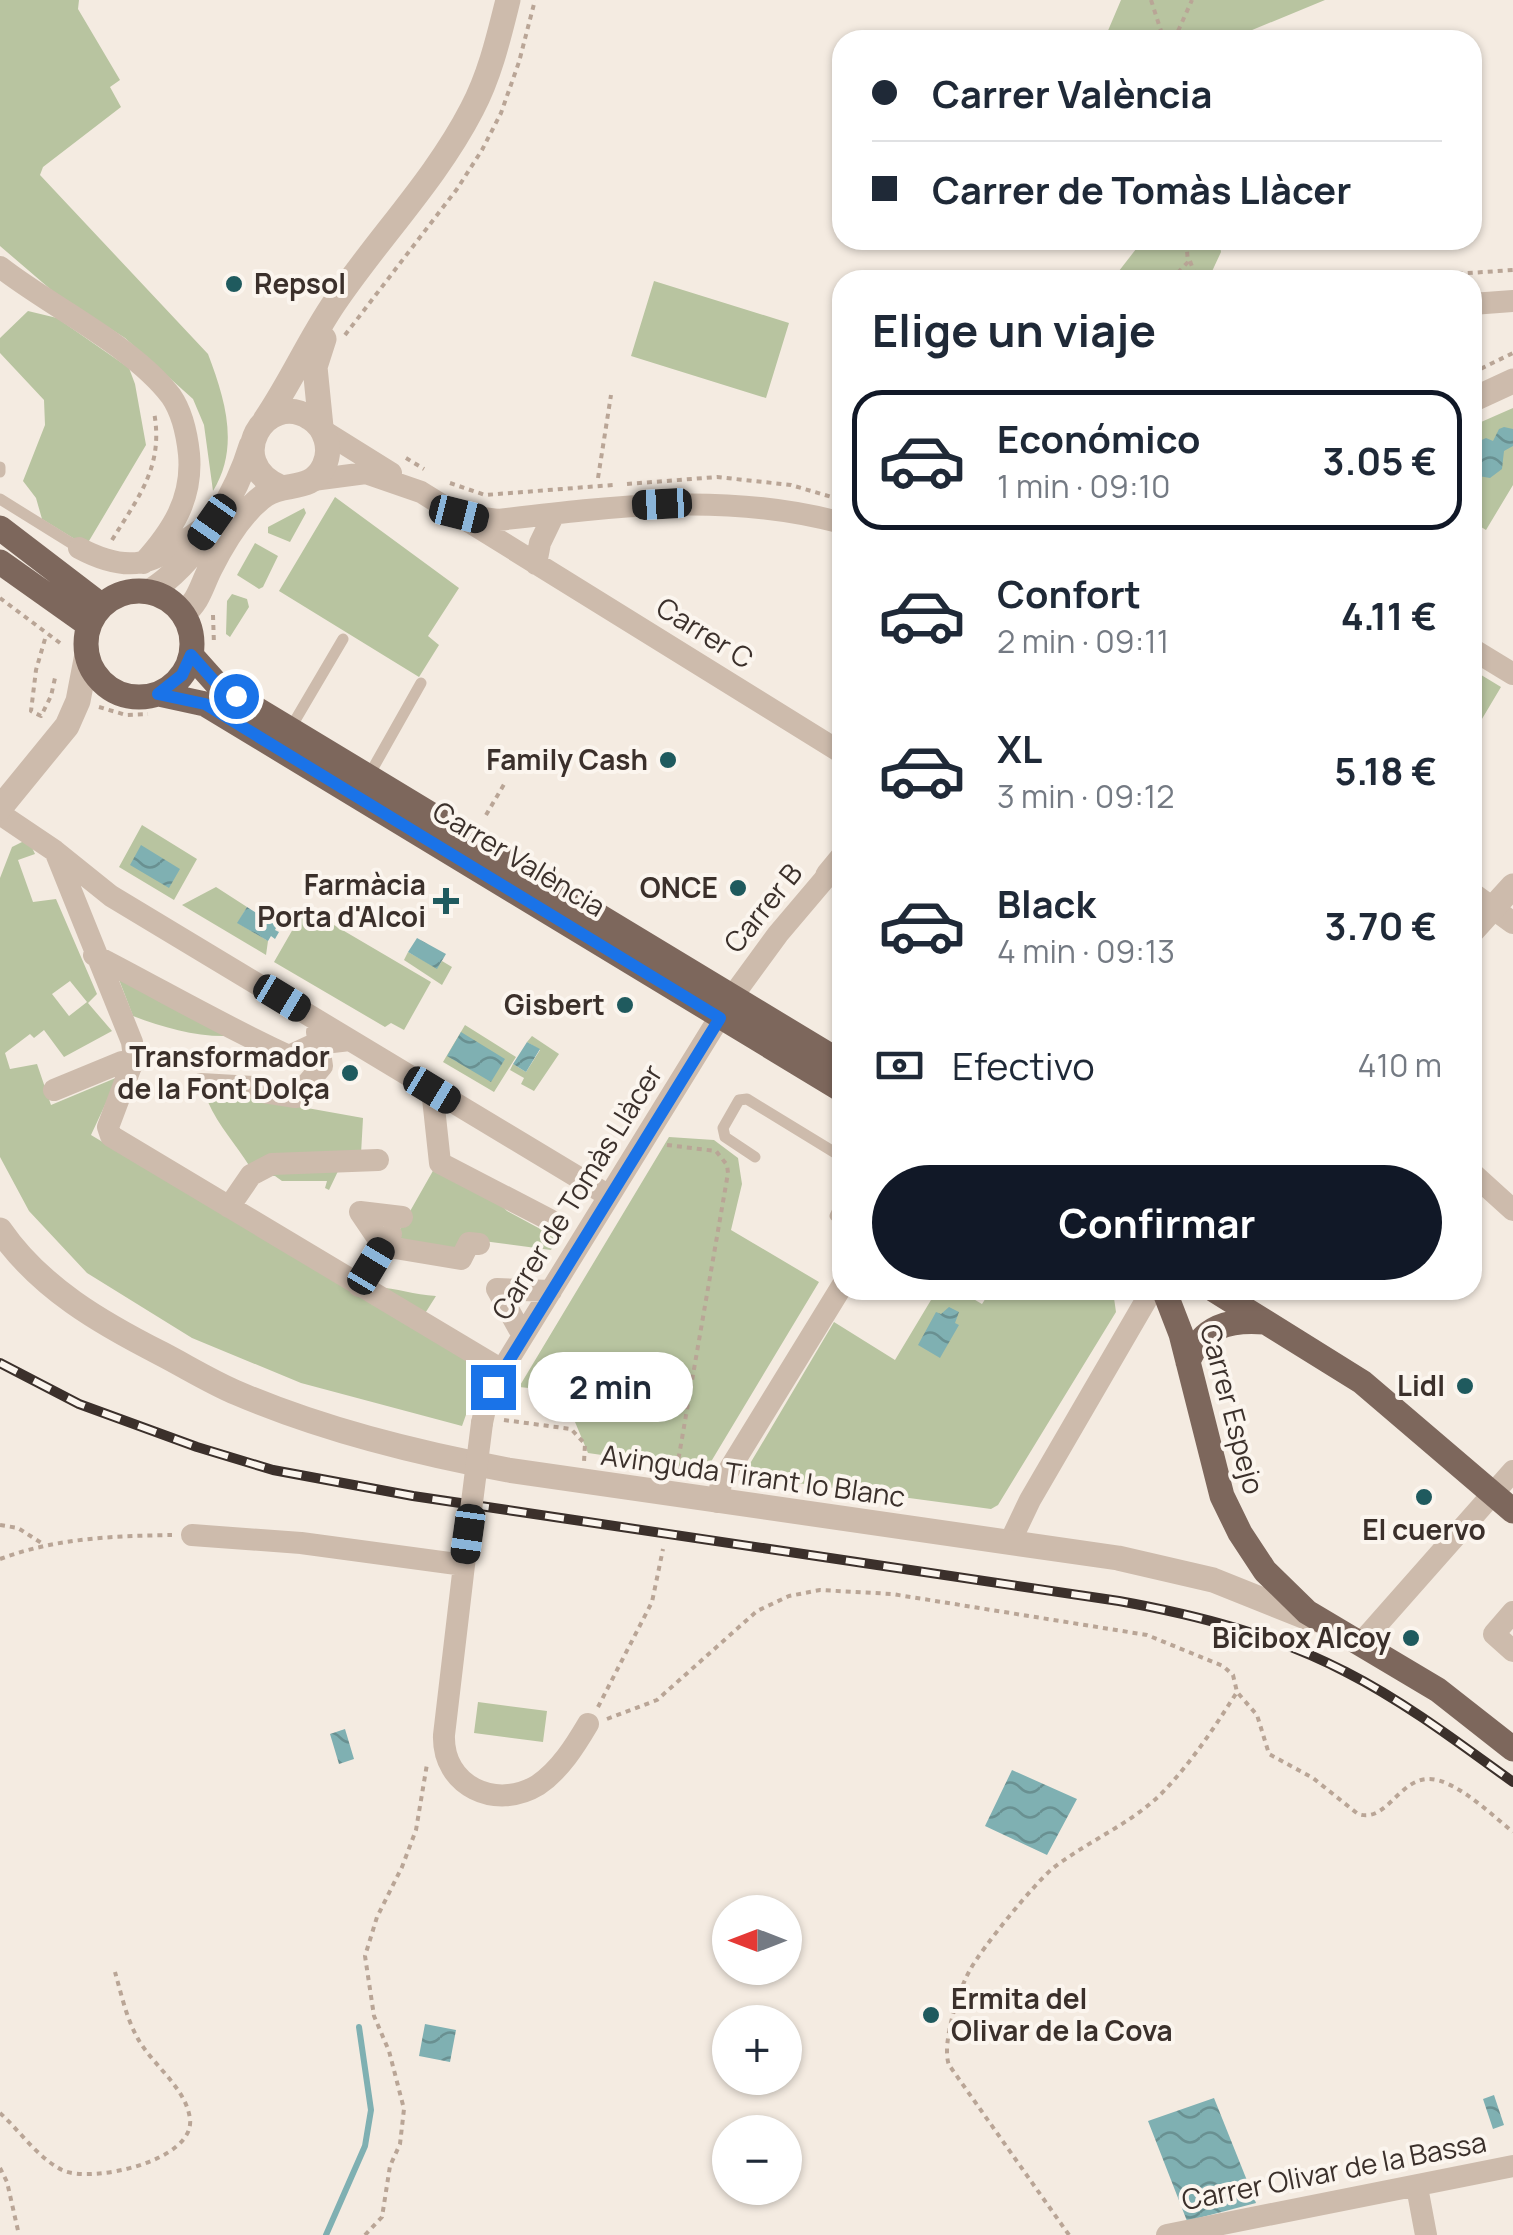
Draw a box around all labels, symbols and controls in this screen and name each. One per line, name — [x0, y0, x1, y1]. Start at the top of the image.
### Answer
text: Carrer València — [932, 67, 1212, 119]
text: Carrer de Tomàs Llàcer — [932, 163, 1351, 215]
place label: Repsol — [254, 264, 346, 302]
marker: Repsol — [223, 273, 245, 295]
text: Elige un viaje — [872, 299, 1156, 361]
text: Económico — [997, 412, 1201, 464]
icon: car — [877, 415, 967, 505]
text: 3.05 € — [1323, 434, 1437, 486]
text: 1 min · 09:10 — [997, 464, 1171, 508]
car — [631, 487, 693, 521]
car — [183, 489, 241, 555]
car — [426, 492, 492, 536]
text: Confort — [997, 567, 1141, 619]
icon: car — [877, 570, 967, 660]
street label: Carrer C — [650, 588, 761, 677]
text: 4.11 € — [1341, 589, 1437, 641]
text: 2 min · 09:11 — [997, 619, 1169, 663]
route start — [214, 674, 259, 719]
text: XL — [997, 722, 1042, 774]
icon: car — [877, 725, 967, 815]
place label: Family Cash — [486, 740, 648, 778]
text: 5.18 € — [1334, 744, 1437, 796]
marker: Family Cash — [657, 749, 679, 771]
text: 3 min · 09:12 — [997, 774, 1174, 818]
street label: Carrer València — [426, 792, 613, 925]
street label: Carrer B — [715, 855, 810, 960]
place label: Farmàcia Porta d'Alcoi — [257, 865, 426, 935]
place label: ONCE — [640, 868, 718, 906]
marker: ONCE — [727, 877, 749, 899]
text: Black — [997, 877, 1096, 929]
icon: car — [877, 880, 967, 970]
marker: Farmàcia Porta d'Alcoi — [435, 890, 457, 912]
text: 3.70 € — [1325, 899, 1437, 951]
text: 4 min · 09:13 — [997, 929, 1175, 973]
car — [249, 970, 315, 1026]
place label: Gisbert — [504, 985, 605, 1023]
marker: Gisbert — [614, 994, 636, 1016]
place label: Transformador de la Font Dolça — [117, 1037, 330, 1107]
icon: cash — [872, 1038, 927, 1093]
text: Efectivo — [952, 1039, 1095, 1091]
text: 410 m — [1358, 1043, 1442, 1087]
street label: Carrer de Tomàs Llàcer — [482, 1056, 670, 1326]
marker: Transformador de la Font Dolça — [339, 1062, 361, 1084]
car — [399, 1062, 465, 1118]
button: Confirmar — [872, 1165, 1442, 1280]
car — [343, 1233, 399, 1299]
street label: Carrer Espejo — [1192, 1319, 1274, 1498]
callout: 2 min — [528, 1352, 693, 1422]
route end — [471, 1365, 516, 1410]
text: 2 min — [569, 1365, 652, 1409]
place label: Lidl — [1397, 1366, 1445, 1404]
marker: Lidl — [1454, 1375, 1476, 1397]
street label: Avinguda Tirant lo Blanc — [599, 1435, 908, 1515]
marker: El cuervo — [1413, 1486, 1435, 1508]
car — [449, 1502, 487, 1566]
place label: El cuervo — [1362, 1510, 1486, 1548]
place label: Bicibox Alcoy — [1212, 1618, 1391, 1656]
marker: Bicibox Alcoy — [1400, 1627, 1422, 1649]
north arrow — [712, 1895, 802, 1985]
map controls — [712, 1895, 802, 2205]
place label: Ermita del Olivar de la Cova — [951, 1979, 1173, 2049]
marker: Ermita del Olivar de la Cova — [920, 2004, 942, 2026]
button: + — [712, 2005, 802, 2095]
button: − — [712, 2115, 802, 2205]
street label: Carrer Olivar de la Bassa — [1178, 2122, 1489, 2218]

